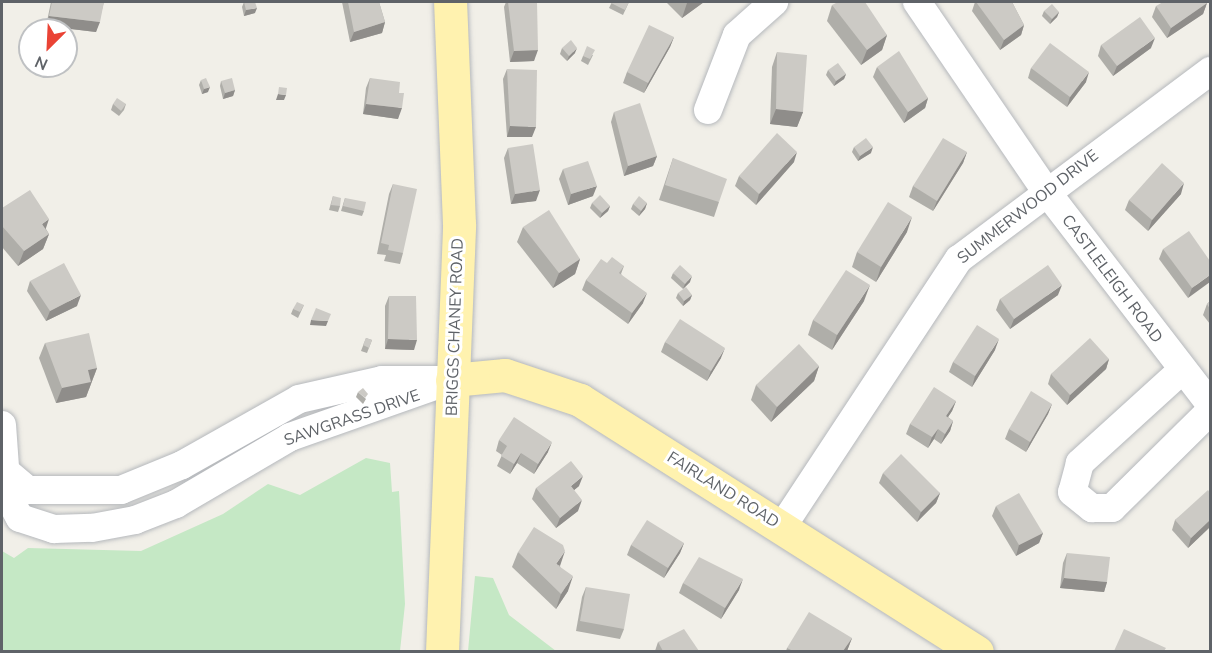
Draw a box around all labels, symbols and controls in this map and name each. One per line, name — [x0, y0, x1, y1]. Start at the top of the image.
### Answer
north arrow — [18, 18, 78, 78]
text: N — [32, 50, 51, 75]
street label: SUMMERWOOD DRIVE — [954, 146, 1102, 268]
street label: CASTLELEIGH ROAD — [1058, 211, 1166, 347]
street label: BRIGGS CHANEY ROAD — [442, 238, 468, 416]
street label: SAWGRASS DRIVE — [282, 386, 422, 450]
street label: FAIRLAND ROAD — [663, 448, 783, 532]

